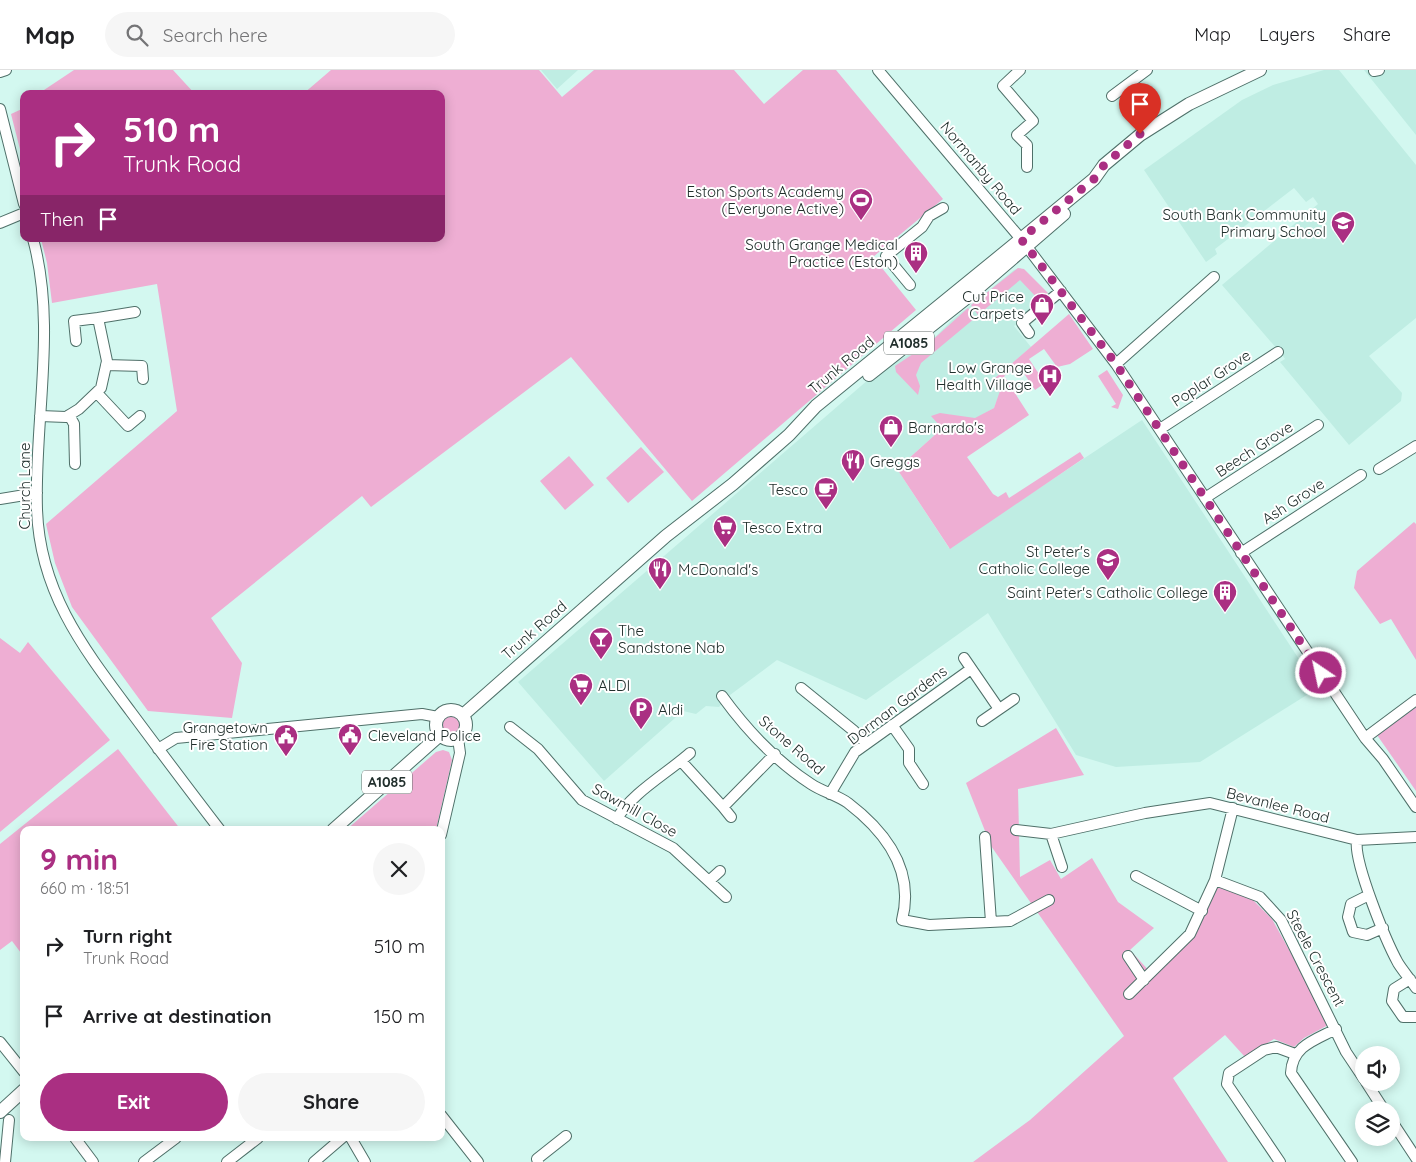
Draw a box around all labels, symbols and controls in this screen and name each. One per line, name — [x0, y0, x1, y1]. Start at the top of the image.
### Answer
search box — [105, 12, 455, 57]
text: Map — [25, 20, 75, 50]
icon: search — [123, 21, 151, 49]
text: Search here — [163, 23, 268, 47]
text: Map — [1194, 23, 1231, 46]
text: Layers — [1259, 23, 1315, 46]
text: Share — [1343, 23, 1391, 46]
pin — [1119, 83, 1161, 134]
icon: arrive — [1126, 90, 1154, 118]
text: 510 m — [123, 107, 220, 151]
icon: right — [40, 110, 105, 175]
street label: Normanby Road — [936, 117, 1026, 219]
text: Trunk Road — [123, 150, 241, 178]
place label: Eston Sports Academy (Everyone Active) — [686, 182, 844, 218]
sports icon: Eston Sports Academy (Everyone Active) — [848, 187, 874, 221]
icon: arrive — [94, 205, 122, 233]
place label: South Bank Community Primary School — [1162, 205, 1326, 241]
text: Then — [40, 207, 84, 231]
school or university icon: South Bank Community Primary School — [1330, 210, 1356, 244]
place label: South Grange Medical Practice (Eston) — [745, 235, 898, 271]
building icon: South Grange Medical Practice (Eston) — [903, 240, 929, 274]
place label: Cut Price Carpets — [962, 287, 1024, 323]
shop icon: Cut Price Carpets — [1029, 292, 1055, 326]
street label: Trunk Road — [804, 332, 878, 398]
road number: A1085 — [884, 332, 934, 354]
street label: Poplar Grove — [1168, 345, 1254, 411]
place label: Low Grange Health Village — [936, 358, 1032, 394]
hospital icon: Low Grange Health Village — [1037, 363, 1063, 397]
shop icon: Barnardo's — [878, 414, 904, 448]
street label: Beech Grove — [1212, 417, 1296, 481]
place label: Barnardo's — [908, 418, 984, 437]
street label: Church Lane — [15, 443, 34, 529]
restaurant icon: Greggs — [840, 448, 866, 482]
place label: Greggs — [870, 452, 920, 471]
street label: Ash Grove — [1258, 474, 1328, 528]
cafe icon: Tesco — [813, 476, 839, 510]
place label: Tesco — [768, 480, 808, 499]
supermarket icon: Tesco Extra — [712, 514, 738, 548]
place label: Tesco Extra — [742, 518, 822, 537]
place label: St Peter's Catholic College — [978, 542, 1090, 578]
school or university icon: St Peter's Catholic College — [1095, 547, 1121, 581]
restaurant icon: McDonald's — [647, 556, 673, 590]
place label: McDonald's — [678, 560, 758, 579]
building icon: Saint Peter's Catholic College — [1212, 579, 1238, 613]
place label: Saint Peter's Catholic College — [1007, 583, 1208, 602]
street label: Trunk Road — [497, 596, 571, 664]
place label: The Sandstone Nab — [618, 621, 725, 657]
bar icon: The Sandstone Nab — [588, 626, 614, 660]
position arrow — [1294, 646, 1346, 698]
street label: Dorman Gardens — [843, 661, 951, 749]
supermarket icon: ALDI — [568, 672, 594, 706]
place label: ALDI — [598, 676, 630, 695]
parking icon: Aldi — [628, 696, 654, 730]
place label: Aldi — [658, 700, 683, 719]
street label: Stone Road — [755, 711, 829, 779]
place label: Grangetown Fire Station — [183, 718, 268, 754]
public building icon: Cleveland Police — [337, 722, 363, 756]
public building icon: Grangetown Fire Station — [273, 723, 299, 757]
place label: Cleveland Police — [368, 726, 481, 745]
road number: A1085 — [362, 770, 412, 794]
street label: Sawmill Close — [589, 779, 681, 841]
street label: Bevanlee Road — [1225, 783, 1331, 827]
text: 9 min — [40, 840, 118, 878]
button: close — [373, 843, 425, 895]
text: 660 m · 18:51 — [40, 878, 130, 898]
street label: Steele Crescent — [1282, 906, 1350, 1010]
text: Turn right — [83, 924, 172, 948]
icon: right — [40, 932, 68, 960]
text: 510 m — [374, 934, 425, 958]
text: Trunk Road — [83, 948, 169, 968]
icon: arrive — [40, 1002, 68, 1030]
text: Arrive at destination — [83, 1004, 272, 1028]
text: 150 m — [374, 1004, 425, 1028]
map controls — [1355, 1046, 1400, 1146]
button: sound — [1355, 1046, 1400, 1091]
button: Exit — [40, 1073, 228, 1131]
button: Share — [238, 1073, 425, 1131]
button: layers — [1355, 1101, 1400, 1146]

